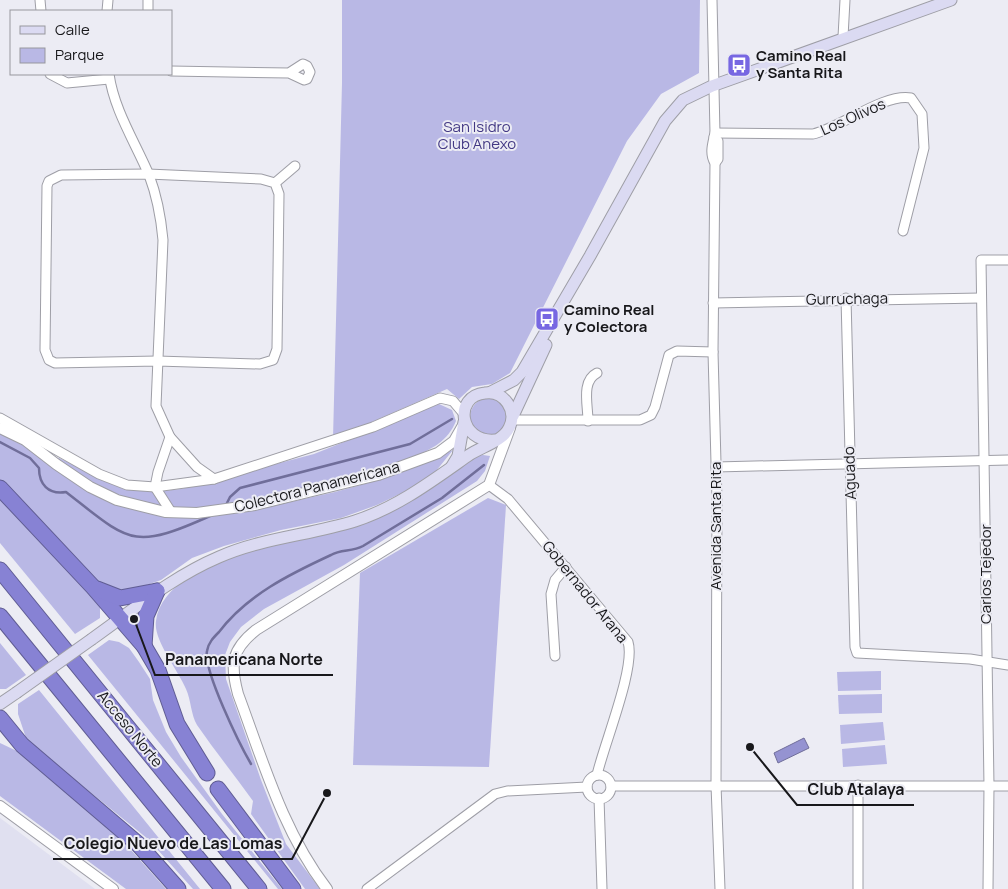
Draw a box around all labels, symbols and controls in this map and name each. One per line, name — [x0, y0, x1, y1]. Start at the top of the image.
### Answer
legend — [10, 10, 172, 75]
text: Calle — [55, 19, 90, 40]
text: Parque — [55, 44, 104, 65]
place label: Camino Real y Santa Rita — [756, 45, 847, 83]
bus stop icon: Camino Real y Santa Rita — [726, 52, 752, 78]
street label: Los Olivos — [817, 93, 889, 140]
park label: San Isidro Club Anexo — [438, 116, 516, 154]
street label: Gurruchaga — [806, 287, 888, 310]
place label: Camino Real y Colectora — [564, 299, 655, 337]
bus stop icon: Camino Real y Colectora — [534, 306, 560, 332]
street label: Aguado — [838, 446, 861, 500]
street label: Colectora Panamericana — [232, 456, 402, 517]
street label: Avenida Santa Rita — [705, 462, 726, 590]
street label: Carlos Tejedor — [975, 523, 996, 624]
street label: Gobernador Arana — [538, 536, 633, 647]
callout: Panamericana Norte — [155, 644, 333, 675]
text: Panamericana Norte — [165, 648, 323, 670]
street label: Acceso Norte — [93, 686, 168, 772]
callout: Club Atalaya — [797, 774, 914, 805]
text: Club Atalaya — [808, 778, 905, 800]
callout: Colegio Nuevo de Las Lomas — [53, 828, 292, 859]
text: Colegio Nuevo de Las Lomas — [64, 832, 283, 854]

